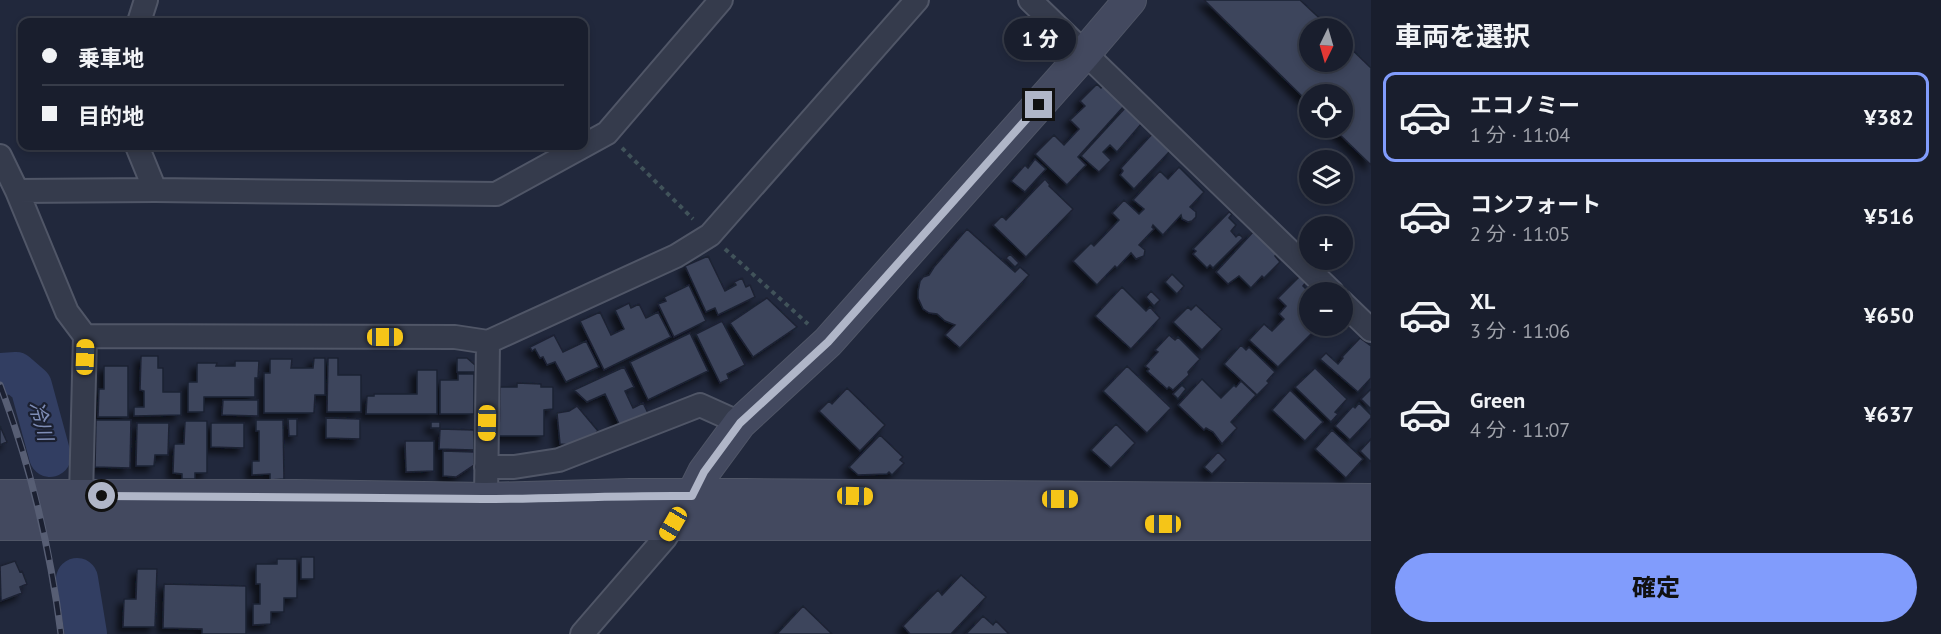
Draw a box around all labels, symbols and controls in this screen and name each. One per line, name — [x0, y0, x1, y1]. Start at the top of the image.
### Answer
callout: 1 分 — [1003, 18, 1075, 60]
north arrow — [1299, 18, 1353, 72]
map controls — [1299, 18, 1353, 336]
text: 車両を選択 — [1395, 19, 1530, 53]
text: 1 分 — [1022, 26, 1058, 52]
text: 乗車地 — [78, 44, 144, 72]
button: locate — [1299, 84, 1353, 138]
icon: car — [1398, 90, 1452, 144]
route end — [1025, 91, 1052, 118]
text: エコノミー — [1470, 91, 1580, 119]
text: 目的地 — [78, 102, 144, 130]
text: ¥382 — [1864, 103, 1914, 131]
text: 1 分 · 11:04 — [1470, 122, 1570, 148]
button: layers — [1299, 150, 1353, 204]
icon: car — [1398, 189, 1452, 243]
text: コンフォート — [1470, 190, 1601, 218]
text: ¥516 — [1864, 202, 1914, 230]
button: + — [1299, 216, 1353, 270]
text: 2 分 · 11:05 — [1470, 221, 1570, 247]
button: − — [1299, 282, 1353, 336]
text: XL — [1470, 287, 1495, 315]
icon: car — [1398, 288, 1452, 342]
text: ¥650 — [1864, 301, 1914, 329]
text: 3 分 · 11:06 — [1470, 318, 1570, 344]
car — [367, 328, 403, 346]
car — [75, 339, 95, 375]
text: Green — [1470, 386, 1525, 414]
icon: car — [1398, 387, 1452, 441]
water label: 冷川 — [23, 398, 59, 446]
text: ¥637 — [1864, 400, 1914, 428]
car — [478, 405, 496, 441]
text: 4 分 · 11:07 — [1470, 417, 1570, 443]
route start — [88, 482, 115, 509]
car — [837, 487, 873, 505]
car — [1042, 490, 1078, 508]
car — [656, 504, 690, 544]
car — [1145, 515, 1181, 533]
button: 確定 — [1395, 553, 1917, 622]

